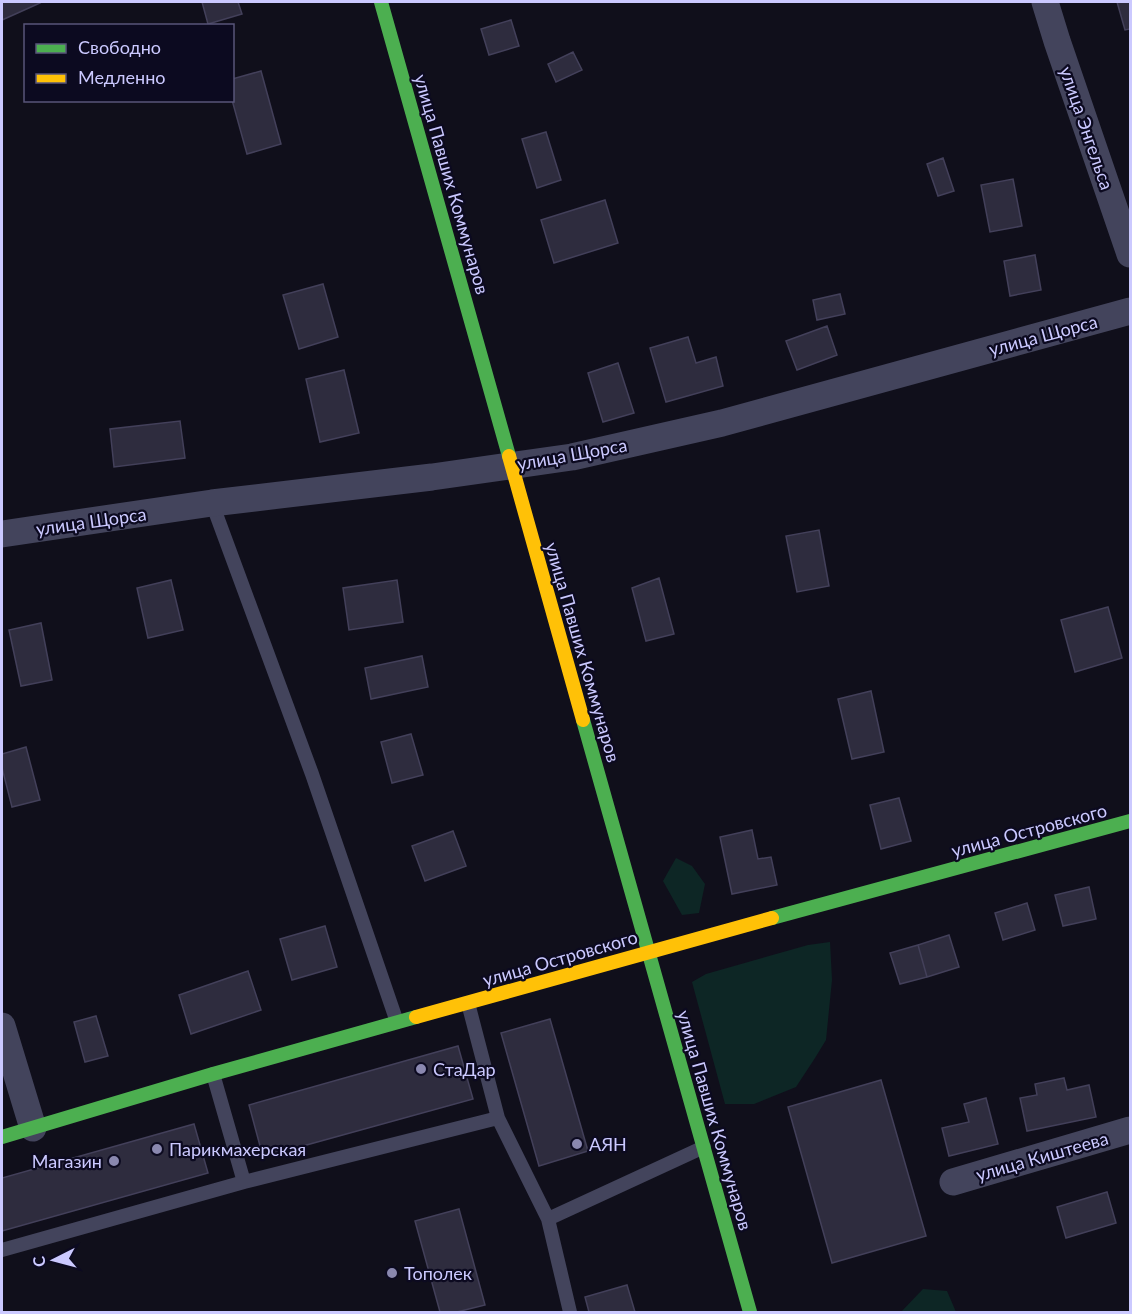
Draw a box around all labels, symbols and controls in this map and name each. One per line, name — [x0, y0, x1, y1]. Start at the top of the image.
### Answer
legend — [24, 24, 234, 102]
text: Свободно — [78, 36, 161, 58]
street label: улица Энгельса — [1056, 63, 1118, 193]
text: Медленно — [78, 66, 166, 88]
street label: улица Павших Коммунаров — [410, 71, 494, 297]
street label: улица Щорса — [986, 310, 1100, 360]
street label: улица Щорса — [515, 434, 629, 474]
street label: улица Щорса — [34, 502, 148, 540]
street label: улица Павших Коммунаров — [541, 539, 625, 765]
street label: улица Островского — [949, 799, 1109, 861]
street label: улица Островского — [480, 925, 640, 991]
street label: улица Павших Коммунаров — [673, 1007, 757, 1233]
place label: СтаДар — [433, 1058, 496, 1080]
marker: СтаДар — [414, 1062, 428, 1076]
street label: улица Киштеева — [973, 1127, 1111, 1185]
place label: АЯН — [589, 1133, 627, 1155]
marker: АЯН — [570, 1137, 584, 1151]
place label: Парикмахерская — [169, 1138, 306, 1160]
marker: Парикмахерская — [150, 1142, 164, 1156]
place label: Магазин — [32, 1150, 102, 1172]
marker: Магазин — [107, 1154, 121, 1168]
north arrow — [24, 1230, 84, 1290]
text: С — [29, 1255, 49, 1268]
place label: Тополек — [404, 1262, 473, 1284]
marker: Тополек — [385, 1266, 399, 1280]

